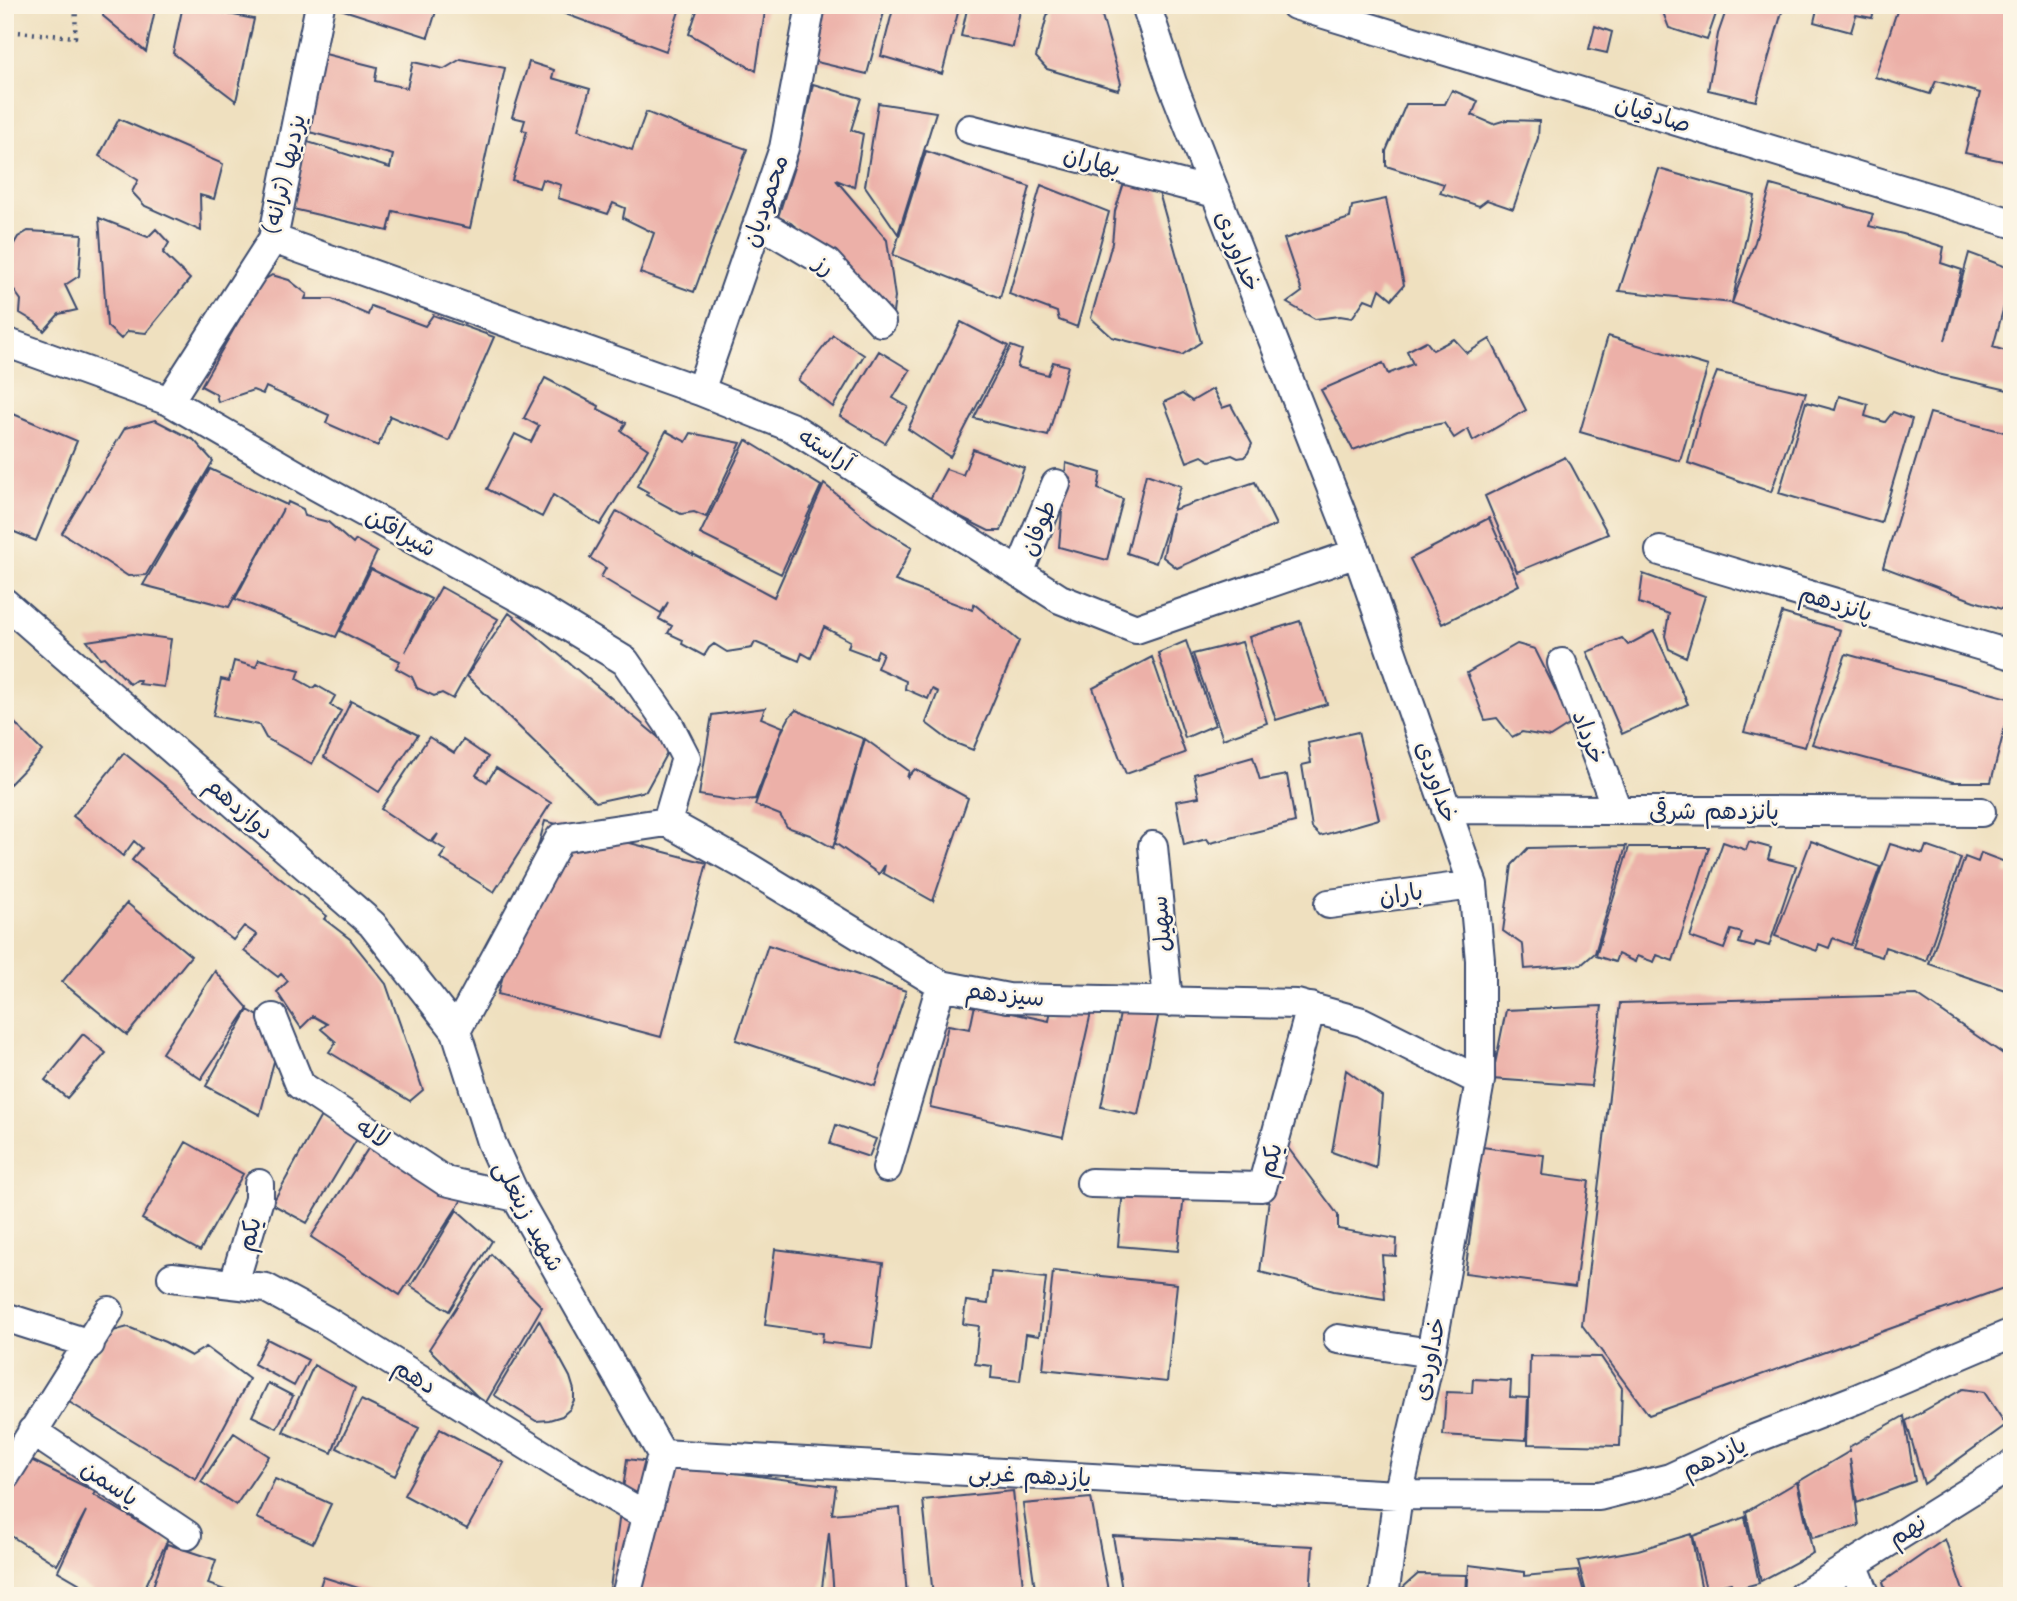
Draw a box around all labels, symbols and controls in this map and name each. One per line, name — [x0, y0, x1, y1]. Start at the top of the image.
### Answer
street label: صادقیان — [1612, 89, 1694, 139]
street label: یزدیها (ترانه) — [257, 111, 311, 237]
street label: بهاران — [1060, 140, 1124, 182]
street label: محمودیان — [736, 151, 795, 251]
street label: خداوردی — [1209, 207, 1267, 295]
street label: رز — [808, 247, 841, 282]
street label: آراسته — [793, 421, 860, 477]
street label: طوفان — [1014, 496, 1063, 561]
street label: شیرافکن — [361, 501, 441, 563]
street label: پانزدهم — [1795, 579, 1876, 631]
street label: خرداد — [1566, 706, 1612, 768]
street label: خداوردی — [1410, 737, 1464, 827]
street label: دوازدهم — [197, 771, 280, 848]
street label: پانزدهم شرقی — [1649, 796, 1779, 829]
street label: باران — [1377, 877, 1425, 911]
street label: سهیل — [1145, 895, 1177, 953]
street label: سیزدهم — [964, 976, 1046, 1016]
street label: لاله — [351, 1112, 395, 1154]
street label: یکم — [1252, 1140, 1292, 1181]
street label: شهید زینعلی — [487, 1156, 570, 1277]
street label: یکم — [231, 1214, 271, 1255]
street label: خداوردی — [1407, 1315, 1451, 1403]
street label: دهم — [386, 1352, 442, 1403]
street label: یازدهم — [1677, 1430, 1752, 1488]
street label: یاسمن — [76, 1454, 144, 1512]
street label: یازدهم غربی — [968, 1458, 1092, 1496]
street label: نهم — [1883, 1508, 1933, 1556]

